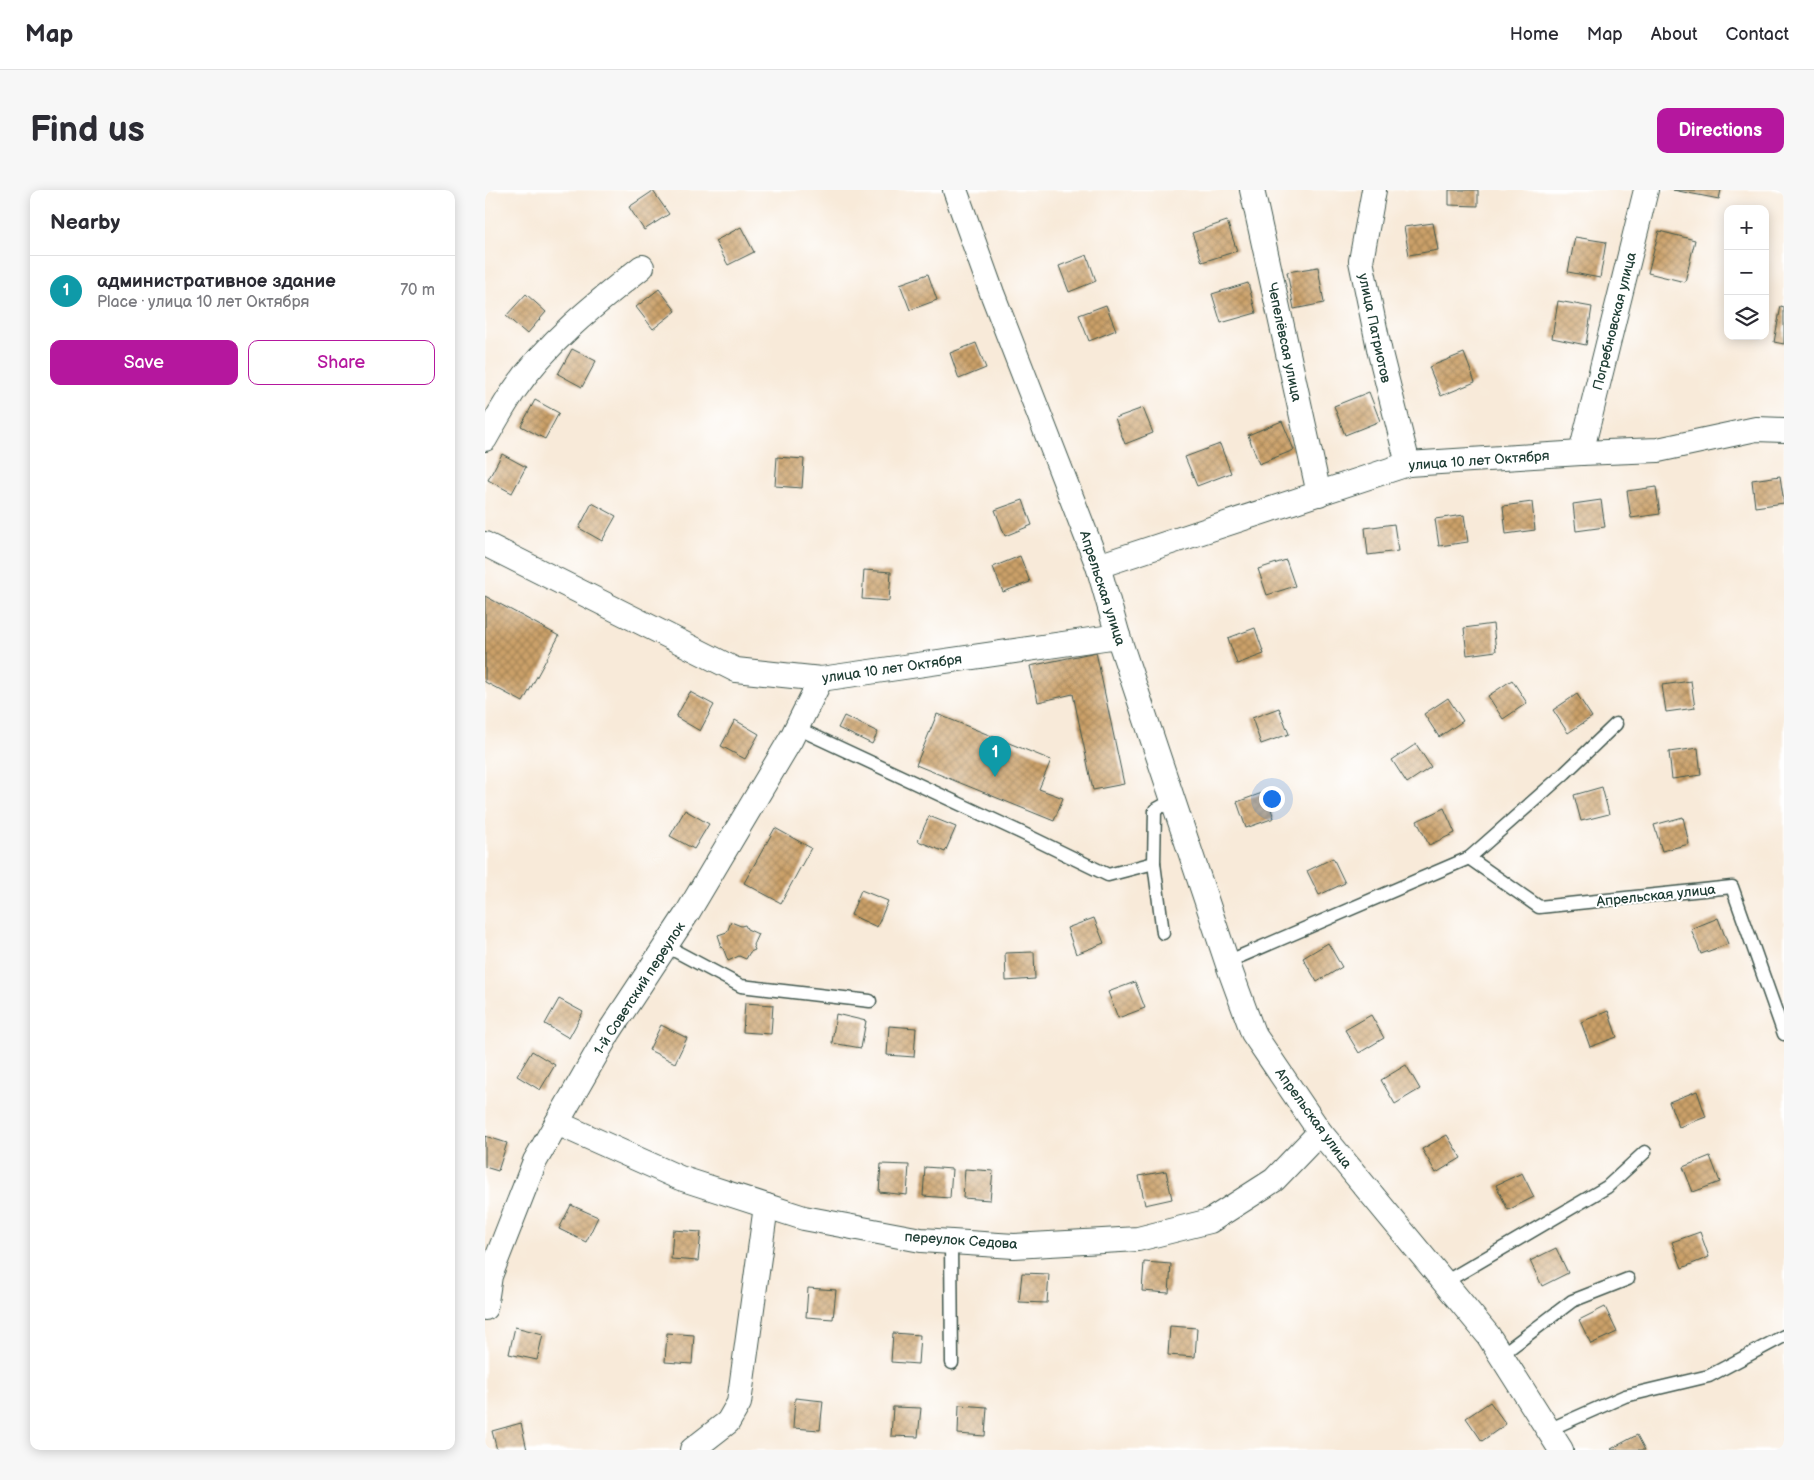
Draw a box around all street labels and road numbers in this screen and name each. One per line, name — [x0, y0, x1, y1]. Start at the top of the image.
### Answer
street label: Погребновская улица — [1589, 250, 1640, 392]
street label: улица Патриотов — [1355, 272, 1395, 385]
street label: Чепелёвсая улица — [1264, 281, 1306, 404]
street label: улица 10 лет Октября — [1408, 447, 1550, 474]
street label: Апрельская улица — [1076, 528, 1129, 648]
street label: улица 10 лет Октября — [821, 650, 963, 687]
street label: Апрельская улица — [1595, 881, 1717, 910]
street label: 1-й Советский переулок — [590, 918, 689, 1058]
street label: Апрельская улица — [1271, 1064, 1356, 1172]
street label: переулок Седова — [904, 1228, 1019, 1253]

